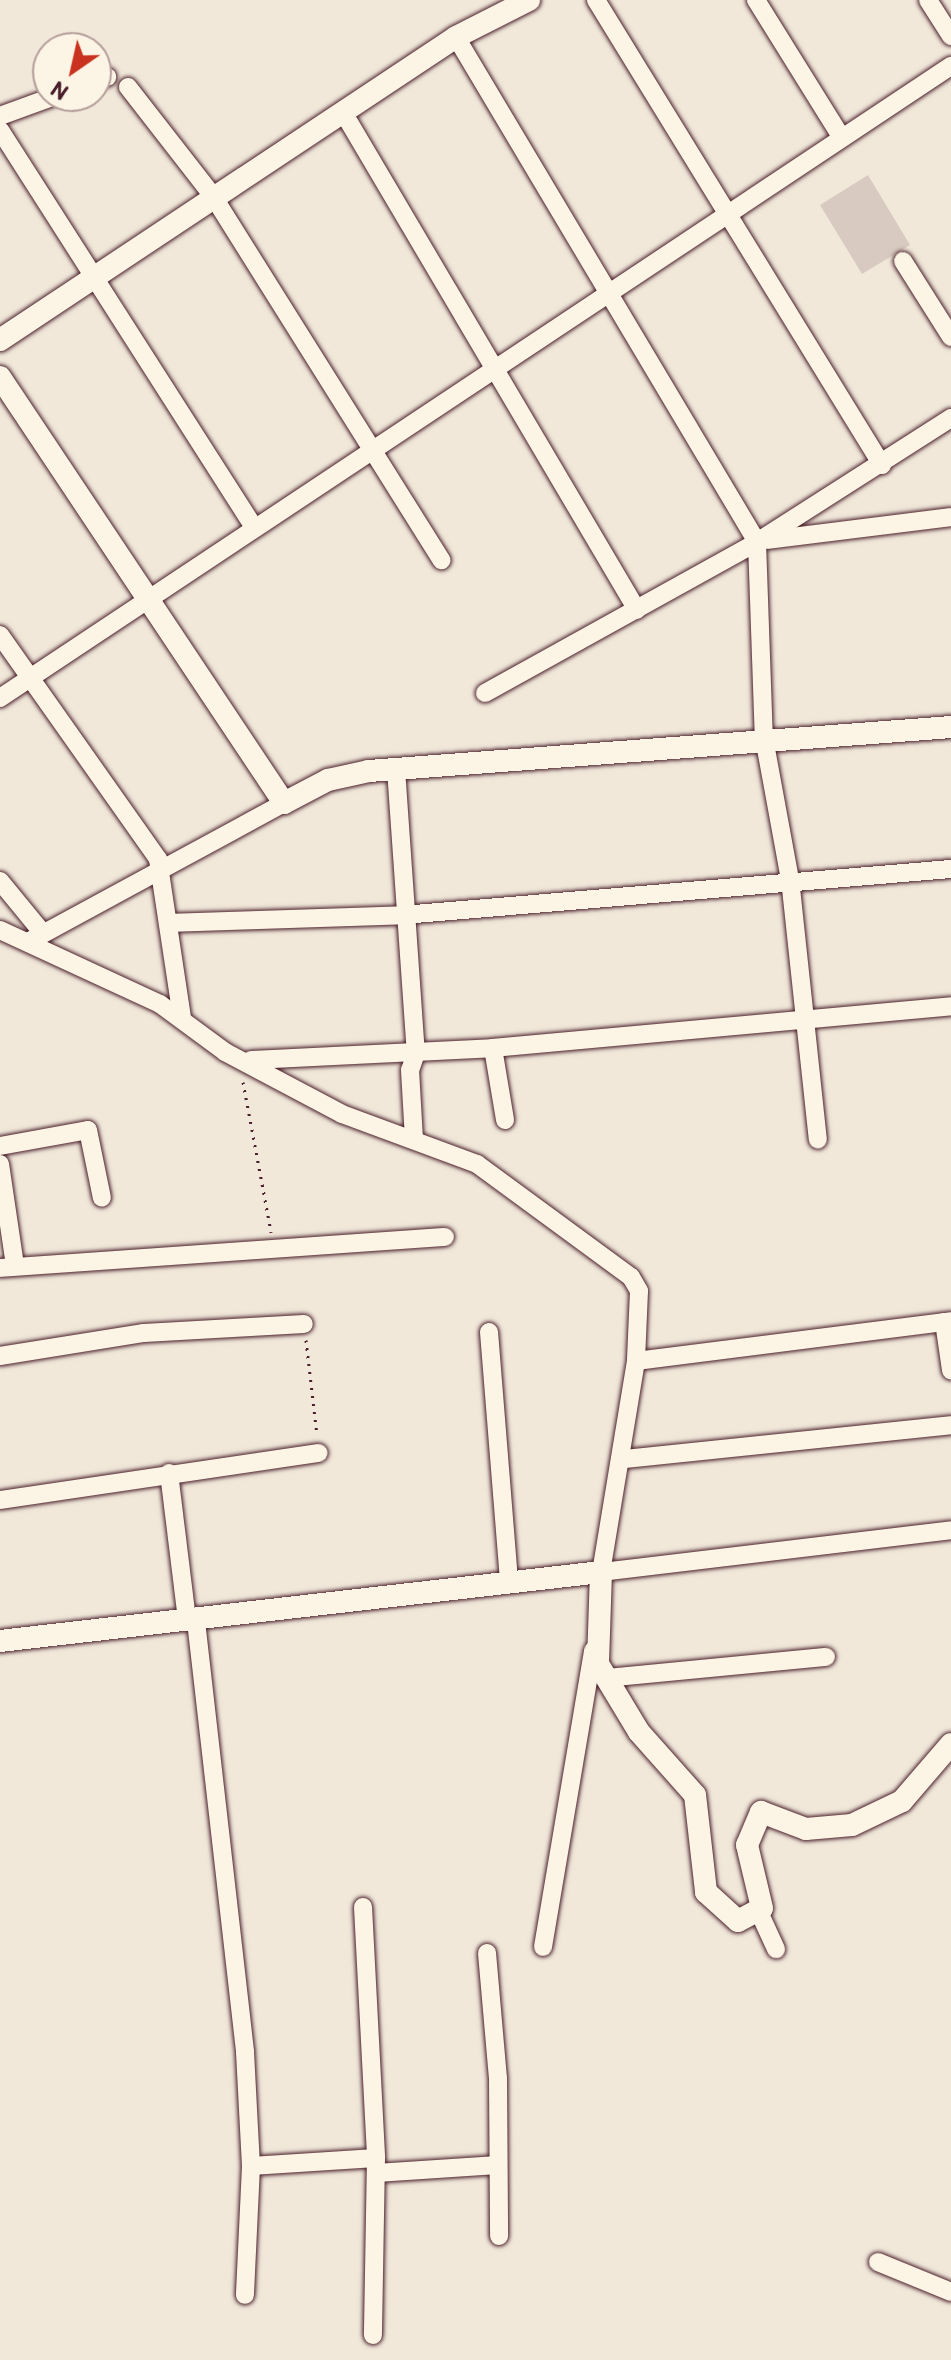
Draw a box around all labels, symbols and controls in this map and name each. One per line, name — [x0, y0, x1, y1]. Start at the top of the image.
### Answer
north arrow — [32, 32, 112, 112]
text: N — [46, 75, 73, 106]

